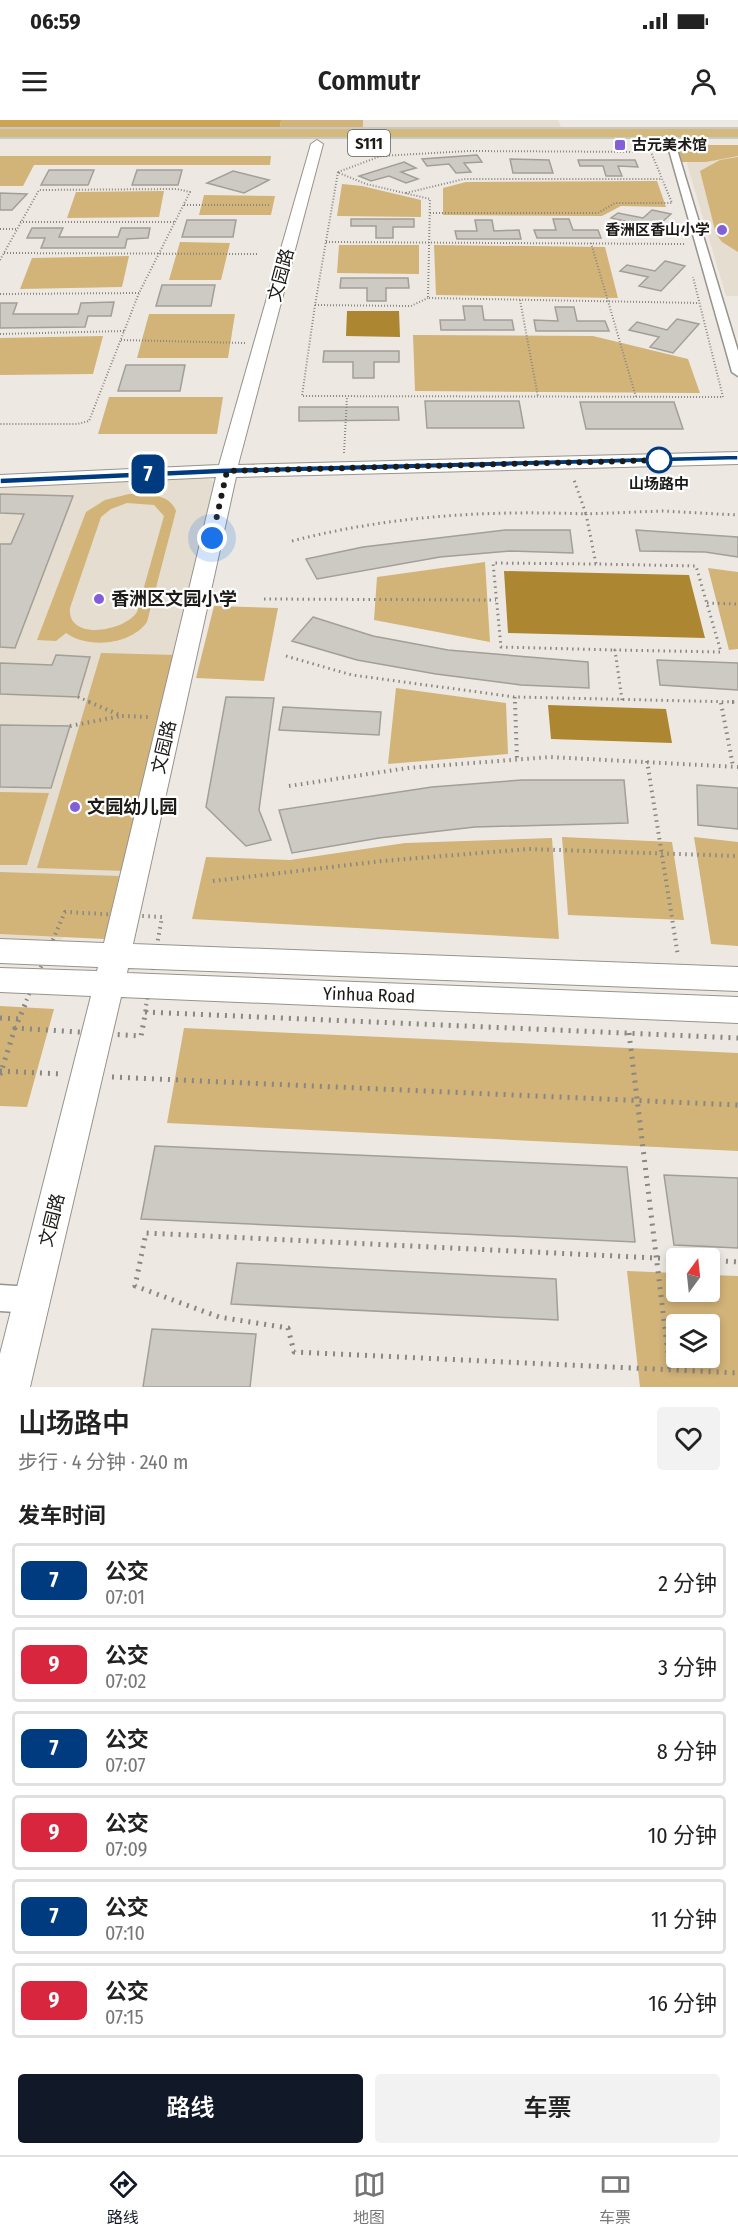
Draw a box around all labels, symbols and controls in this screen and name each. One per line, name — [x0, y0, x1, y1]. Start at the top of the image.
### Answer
text: 06:59 — [30, 8, 81, 35]
icon: menu — [18, 65, 51, 98]
text: Commutr — [318, 65, 420, 97]
icon: person — [687, 65, 720, 98]
road number: S111 — [348, 130, 390, 156]
place label: 古元美术馆 — [632, 136, 707, 154]
marker: 古元美术馆 — [613, 138, 627, 152]
place label: 香洲区香山小学 — [605, 221, 710, 239]
marker: 香洲区香山小学 — [715, 223, 729, 237]
street label: 文园路 — [263, 246, 299, 304]
marker: 山场路中 — [646, 447, 672, 473]
line badge: 7 — [128, 454, 168, 494]
text: 7 — [144, 461, 152, 487]
place label: 山场路中 — [629, 475, 689, 493]
your location — [197, 523, 227, 553]
place label: 香洲区文园小学 — [111, 588, 237, 610]
marker: 香洲区文园小学 — [92, 592, 106, 606]
street label: 文园路 — [147, 718, 181, 776]
place label: 文园幼儿园 — [87, 796, 177, 818]
marker: 文园幼儿园 — [68, 800, 82, 814]
street label: Yinhua Road — [323, 982, 415, 1008]
street label: 文园路 — [35, 1191, 69, 1249]
north arrow — [666, 1248, 720, 1302]
map controls — [666, 1248, 720, 1368]
button: layers — [666, 1314, 720, 1368]
text: 山场路中 — [18, 1407, 130, 1440]
button: heart — [657, 1407, 720, 1470]
text: 步行 · 4 分钟 · 240 m — [18, 1450, 188, 1474]
text: 发车时间 — [18, 1502, 106, 1529]
text: 公交 — [105, 1558, 149, 1585]
text: 7 — [50, 1567, 58, 1593]
text: 2 分钟 — [658, 1570, 717, 1597]
text: 07:01 — [105, 1585, 145, 1609]
text: 公交 — [105, 1642, 149, 1669]
text: 9 — [49, 1651, 59, 1677]
text: 3 分钟 — [658, 1654, 717, 1681]
text: 07:02 — [105, 1669, 146, 1693]
text: 公交 — [105, 1726, 149, 1753]
text: 7 — [50, 1735, 58, 1761]
text: 8 分钟 — [657, 1738, 717, 1765]
text: 07:07 — [105, 1753, 146, 1777]
text: 公交 — [105, 1810, 149, 1837]
text: 9 — [49, 1819, 59, 1845]
text: 10 分钟 — [648, 1822, 717, 1849]
text: 07:09 — [105, 1837, 147, 1861]
text: 公交 — [105, 1894, 149, 1921]
text: 7 — [50, 1903, 58, 1929]
text: 11 分钟 — [651, 1906, 717, 1933]
text: 07:10 — [105, 1921, 145, 1945]
text: 公交 — [105, 1978, 149, 2005]
text: 9 — [49, 1987, 59, 2013]
text: 16 分钟 — [648, 1990, 717, 2017]
text: 07:15 — [105, 2005, 144, 2029]
button: 路线 — [18, 2074, 363, 2143]
button: 车票 — [375, 2074, 720, 2143]
tab: 路线 — [107, 2168, 140, 2228]
tab: 地图 — [353, 2168, 386, 2228]
tab: 车票 — [599, 2168, 632, 2228]

